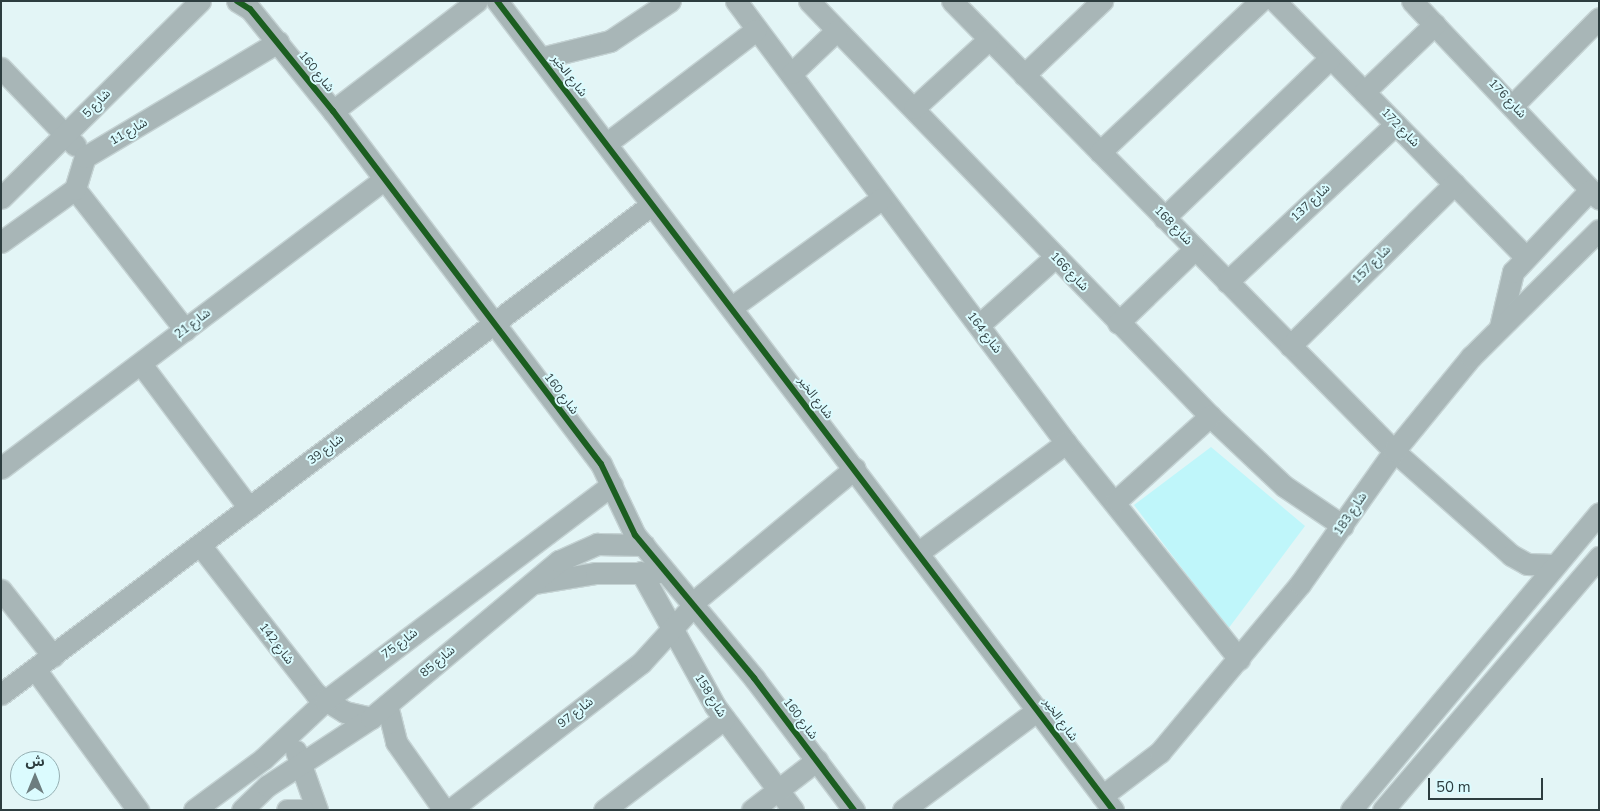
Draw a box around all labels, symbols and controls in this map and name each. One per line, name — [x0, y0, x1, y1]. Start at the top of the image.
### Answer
street label: شارع 160 — [295, 49, 337, 95]
street label: شارع الخير — [548, 52, 590, 100]
street label: شارع 176 — [1485, 77, 1529, 121]
street label: شارع 5 — [80, 87, 114, 121]
street label: شارع 172 — [1378, 106, 1422, 150]
street label: شارع 11 — [108, 116, 150, 148]
street label: شارع 137 — [1289, 181, 1333, 225]
street label: شارع 168 — [1151, 204, 1195, 248]
street label: شارع 157 — [1350, 243, 1394, 287]
street label: شارع 166 — [1047, 250, 1091, 294]
street label: شارع 21 — [172, 306, 214, 342]
street label: شارع 164 — [964, 309, 1004, 357]
street label: شارع 160 — [541, 370, 581, 418]
street label: شارع الخير — [794, 374, 836, 422]
street label: شارع 39 — [305, 432, 347, 468]
street label: شارع 183 — [1332, 490, 1370, 538]
street label: شارع 142 — [256, 620, 296, 668]
street label: شارع 75 — [379, 626, 421, 662]
street label: شارع 85 — [418, 643, 458, 681]
street label: شارع 158 — [691, 672, 729, 720]
street label: شارع 97 — [555, 695, 597, 731]
street label: شارع 160 — [780, 695, 820, 743]
street label: شارع الخير — [1040, 696, 1080, 744]
north arrow — [10, 751, 60, 801]
text: ش — [25, 752, 45, 771]
scale bar — [1430, 768, 1545, 800]
text: 50 m — [1436, 777, 1471, 797]

